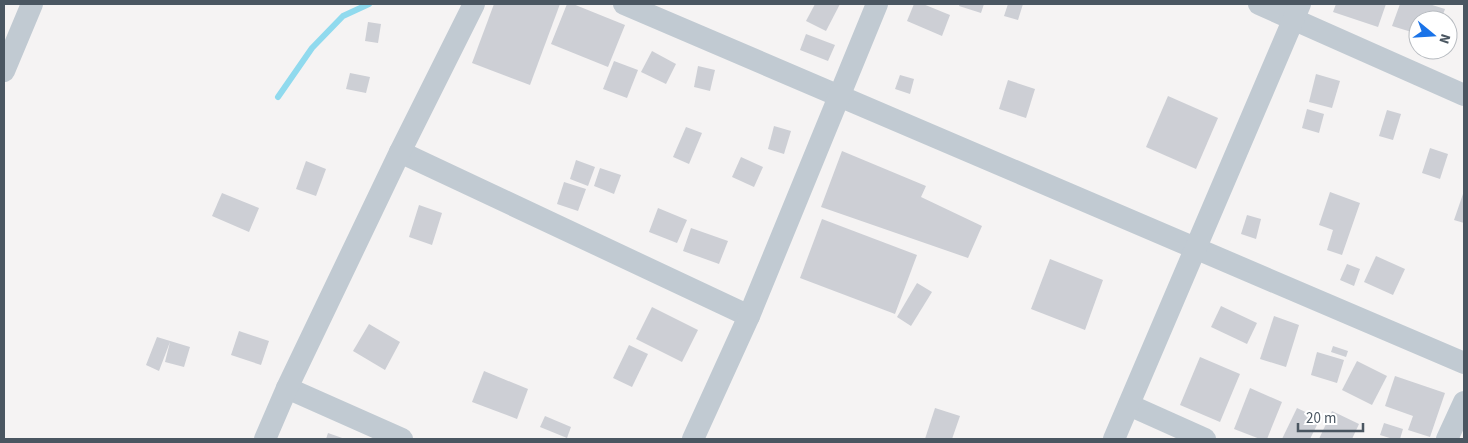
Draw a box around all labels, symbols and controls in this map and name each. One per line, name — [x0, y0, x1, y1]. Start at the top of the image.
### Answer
north arrow — [1408, 10, 1458, 60]
text: N — [1433, 31, 1455, 46]
scale bar — [1298, 400, 1363, 432]
text: 20 m — [1306, 408, 1336, 429]

